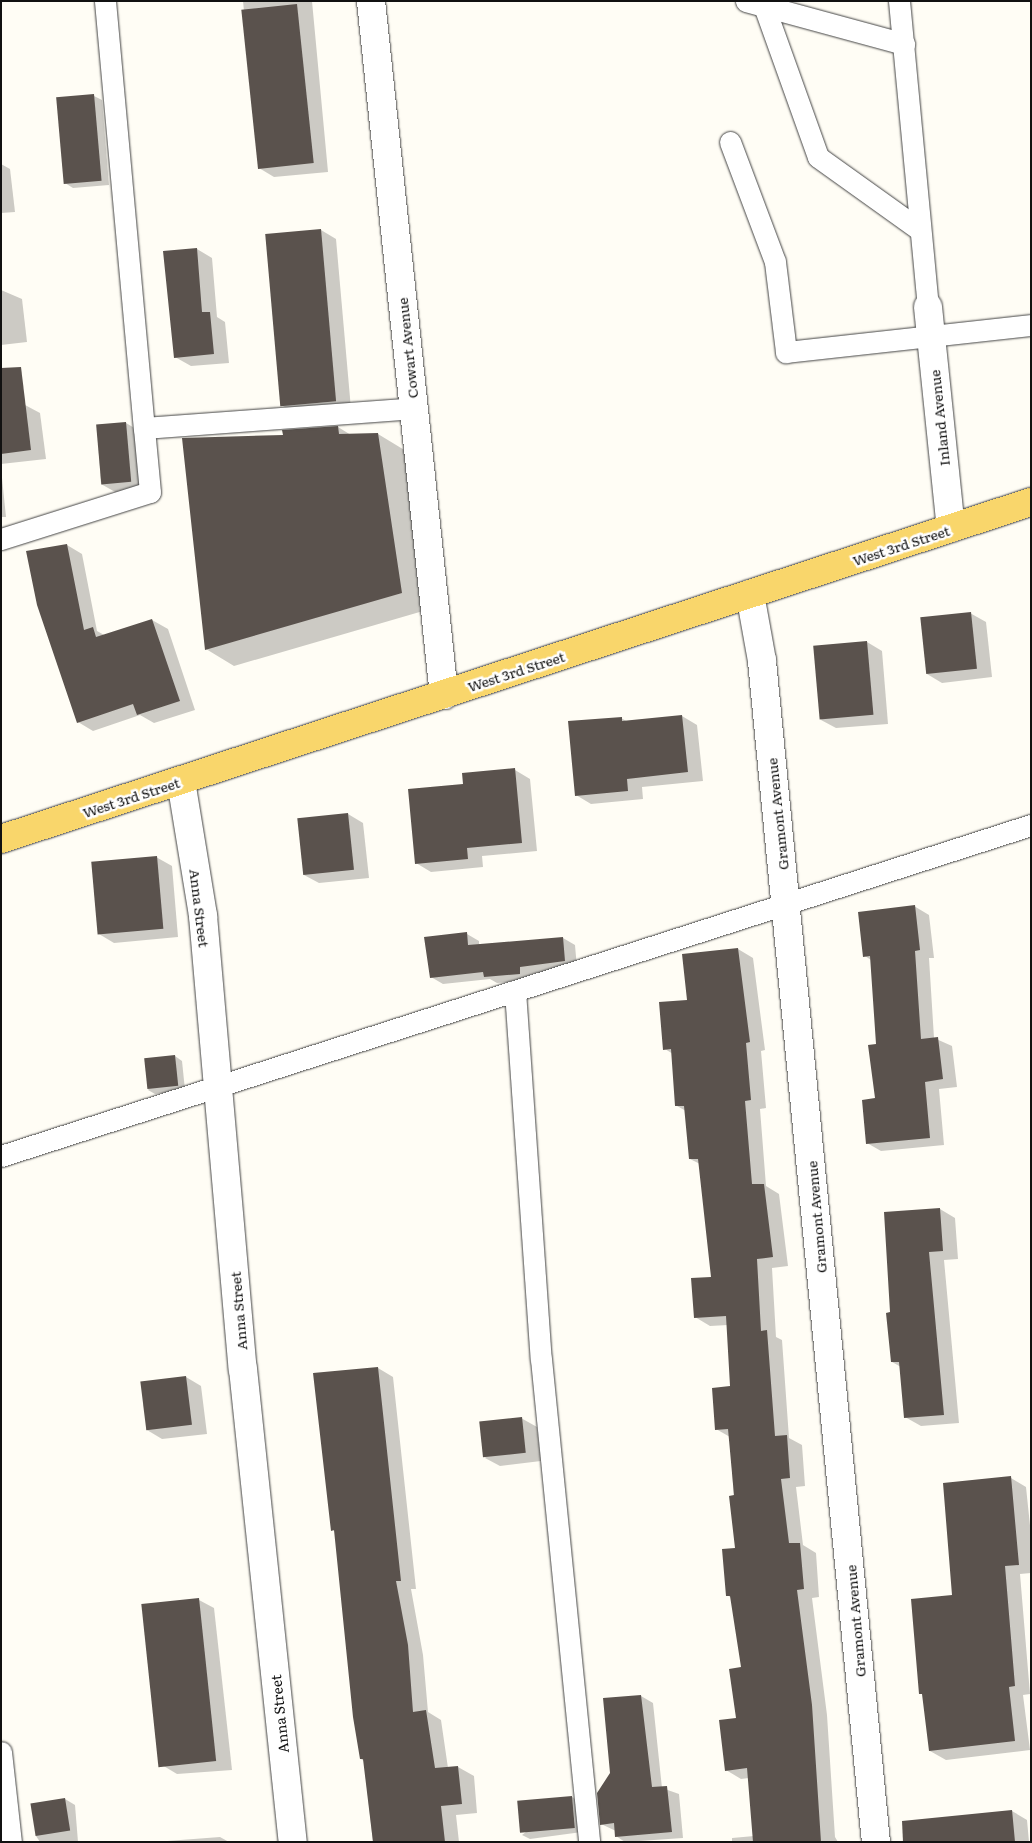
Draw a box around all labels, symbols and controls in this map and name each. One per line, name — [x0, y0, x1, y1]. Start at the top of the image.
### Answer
street label: Cowart Avenue — [393, 297, 421, 399]
street label: Inland Avenue — [926, 369, 952, 467]
street label: West 3rd Street — [850, 521, 952, 569]
street label: West 3rd Street — [465, 647, 567, 695]
street label: Gramont Avenue — [763, 757, 791, 871]
street label: West 3rd Street — [80, 773, 182, 821]
street label: Anna Street — [187, 868, 213, 948]
street label: Gramont Avenue — [803, 1160, 829, 1274]
street label: Anna Street — [226, 1271, 250, 1351]
street label: Gramont Avenue — [842, 1564, 868, 1678]
street label: Anna Street — [267, 1674, 291, 1754]

